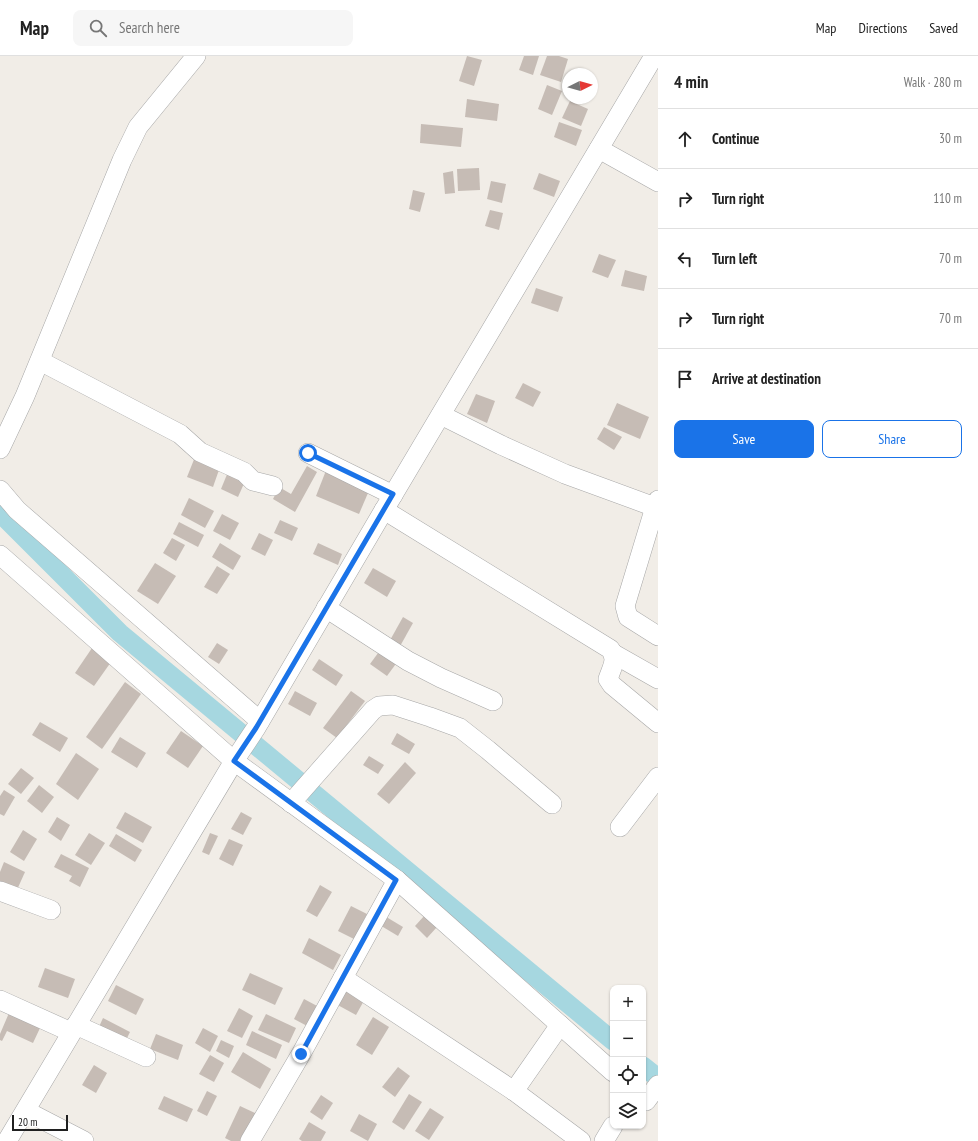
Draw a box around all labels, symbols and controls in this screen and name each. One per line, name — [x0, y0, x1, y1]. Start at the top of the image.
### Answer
search box — [73, 10, 353, 46]
text: Map — [20, 16, 49, 40]
icon: search — [87, 17, 109, 39]
text: Search here — [119, 18, 180, 37]
text: Map — [816, 19, 836, 37]
text: Directions — [858, 19, 907, 37]
text: Saved — [929, 19, 958, 37]
north arrow — [562, 68, 598, 104]
text: 4 min — [674, 71, 708, 93]
text: Walk · 280 m — [904, 74, 962, 91]
icon: ahead — [674, 128, 696, 150]
text: Continue — [712, 129, 759, 148]
text: 30 m — [939, 130, 962, 147]
icon: right — [674, 188, 696, 210]
text: Turn right — [712, 189, 764, 208]
text: 110 m — [933, 190, 962, 207]
icon: left — [674, 248, 696, 270]
text: Turn left — [712, 249, 757, 268]
text: 70 m — [939, 250, 962, 267]
icon: right — [674, 308, 696, 330]
text: Turn right — [712, 309, 764, 328]
text: 70 m — [939, 310, 962, 327]
icon: arrive — [674, 368, 696, 390]
text: Arrive at destination — [712, 369, 821, 388]
button: Save — [674, 420, 814, 458]
button: Share — [822, 420, 962, 458]
route start — [299, 444, 317, 462]
map controls — [610, 985, 646, 1129]
button: + — [610, 985, 646, 1021]
button: − — [610, 1021, 646, 1057]
route end — [292, 1045, 310, 1063]
button: locate — [610, 1057, 646, 1093]
button: layers — [610, 1093, 646, 1129]
scale bar — [12, 1113, 68, 1132]
text: 20 m — [18, 1115, 37, 1129]

